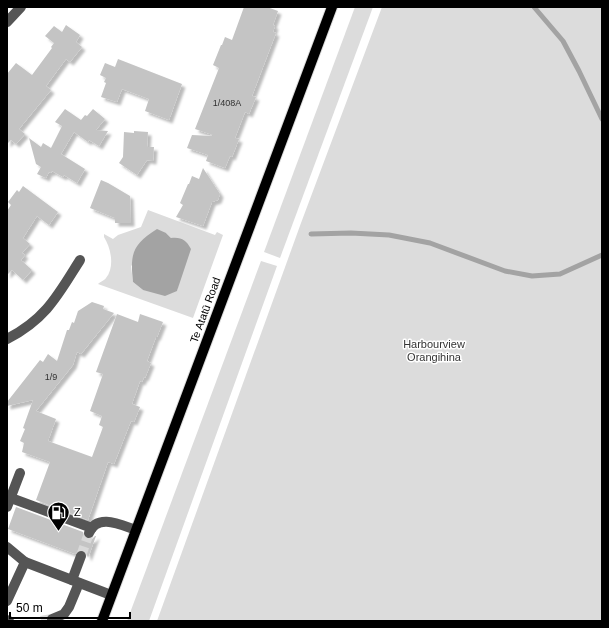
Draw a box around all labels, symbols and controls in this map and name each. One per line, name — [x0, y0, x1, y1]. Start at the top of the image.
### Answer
house number: 1/408A — [213, 98, 241, 108]
street label: Te Atatū Road — [188, 275, 222, 345]
park label: Harbourview Orangihina — [403, 338, 465, 363]
house number: 1/9 — [45, 372, 57, 382]
fuel station icon: Z — [46, 499, 72, 532]
place label: Z — [74, 506, 81, 518]
scale bar — [10, 594, 130, 620]
text: 50 m — [16, 601, 43, 615]

